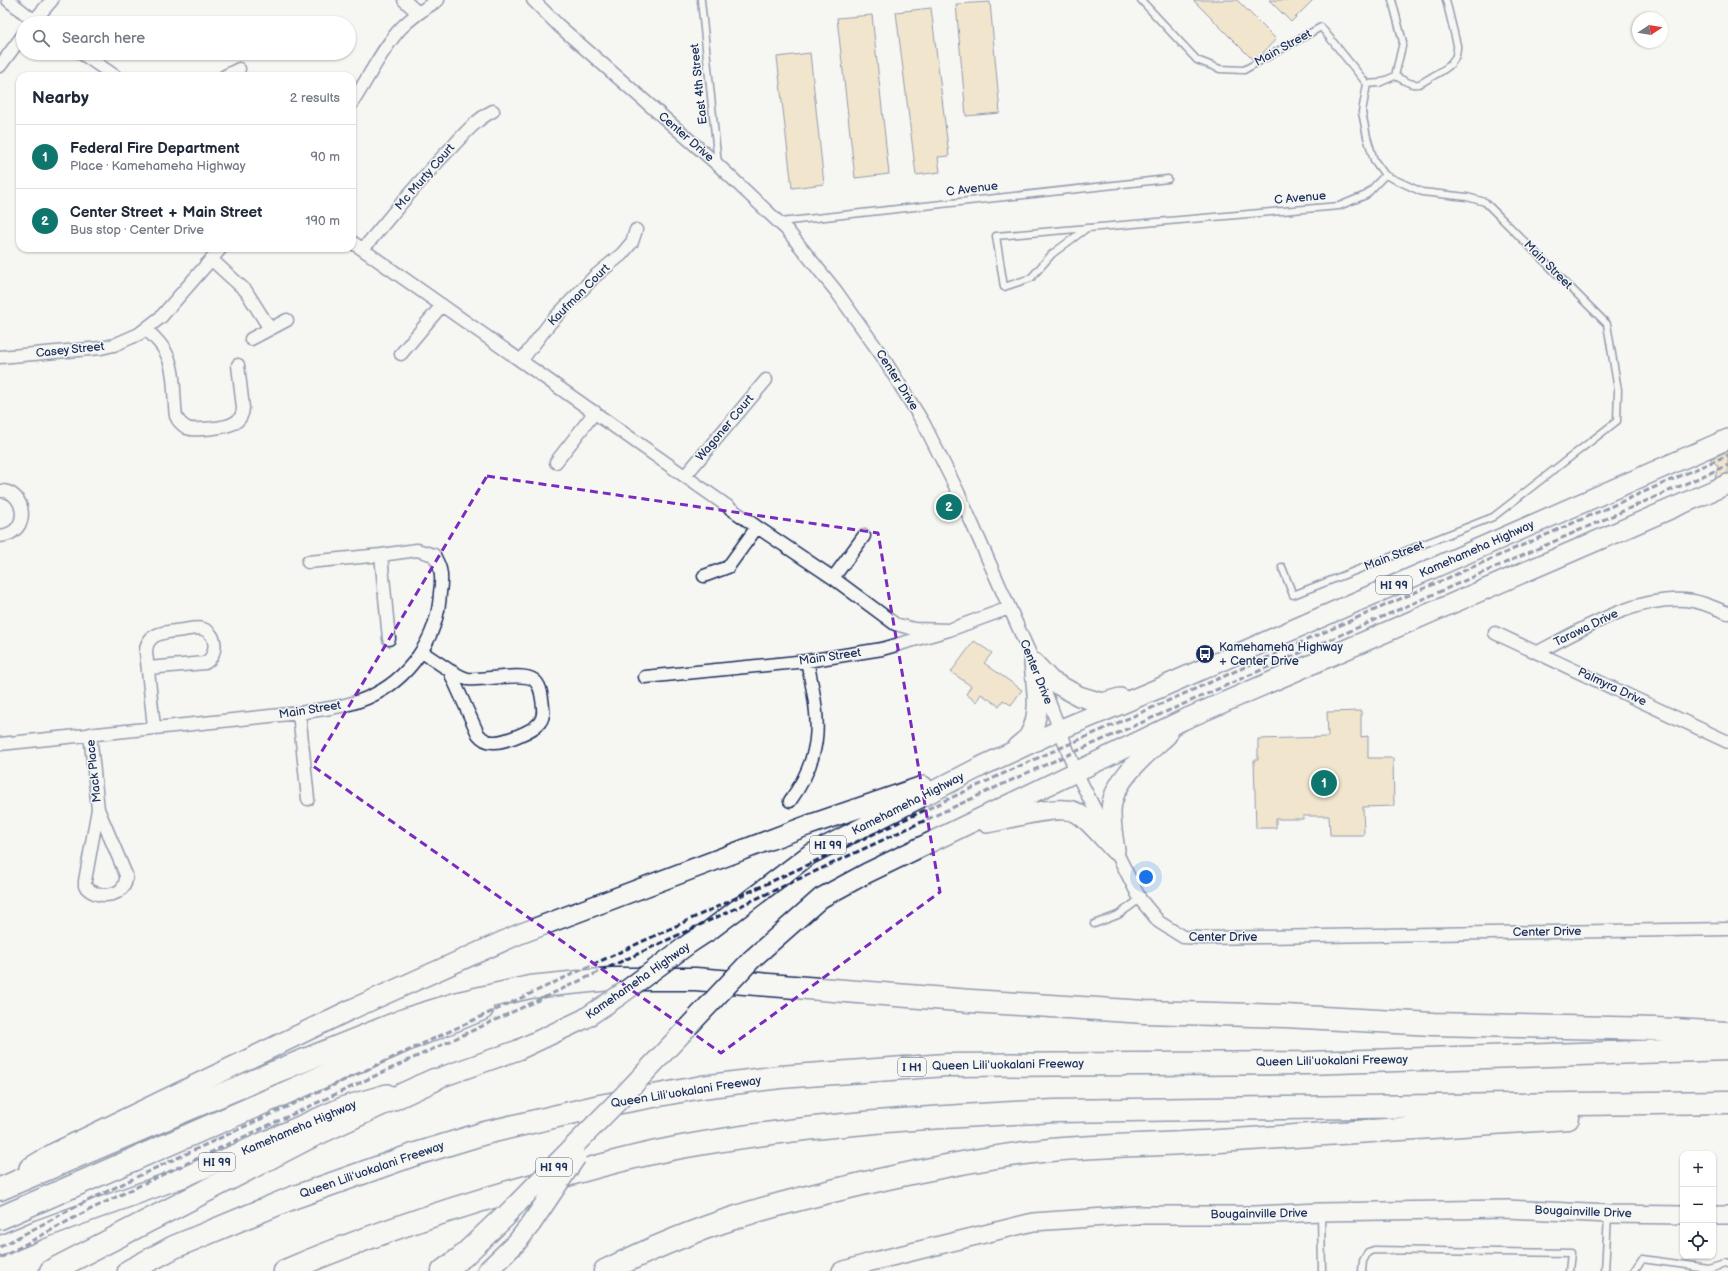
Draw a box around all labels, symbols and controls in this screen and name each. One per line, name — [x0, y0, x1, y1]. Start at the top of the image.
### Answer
north arrow — [1632, 12, 1668, 48]
search box — [16, 16, 356, 60]
street label: Main Street — [1252, 26, 1314, 70]
icon: search — [30, 27, 52, 49]
text: Search here — [62, 29, 145, 48]
street label: East 4th Street — [687, 43, 711, 125]
text: Nearby — [32, 88, 89, 108]
text: 2 results — [290, 90, 340, 106]
street label: Center Drive — [655, 109, 717, 165]
text: Federal Fire Department — [70, 139, 240, 158]
street label: Mc Murty Court — [392, 140, 458, 213]
text: 1 — [42, 149, 48, 165]
text: 90 m — [311, 149, 340, 165]
text: Place · Kamehameha Highway — [70, 158, 246, 174]
street label: C Avenue — [945, 178, 999, 200]
street label: C Avenue — [1273, 188, 1327, 208]
text: Center Street + Main Street — [70, 203, 262, 222]
text: 2 — [41, 213, 49, 229]
text: 190 m — [306, 213, 340, 229]
text: Bus stop · Center Drive — [70, 222, 204, 238]
street label: Main Street — [1521, 238, 1576, 293]
street label: Kaufman Court — [545, 261, 613, 329]
street label: Casey Street — [35, 339, 105, 361]
street label: Center Drive — [872, 347, 922, 413]
street label: Wagoner Court — [693, 391, 757, 464]
pin: 2 — [936, 492, 962, 522]
street label: Kamehameha Highway — [1417, 517, 1537, 581]
street label: Main Street — [1362, 538, 1426, 574]
road number: HI 99 — [1376, 576, 1412, 594]
street label: Tarawa Drive — [1551, 606, 1621, 650]
street label: Center Drive — [1016, 637, 1056, 707]
place label: Kamehameha Highway + Center Drive — [1219, 640, 1343, 669]
bus stop icon: Kamehameha Highway + Center Drive — [1194, 643, 1216, 665]
street label: Main Street — [798, 645, 862, 669]
street label: Palmyra Drive — [1575, 665, 1649, 709]
street label: Main Street — [278, 698, 342, 722]
street label: Mack Place — [83, 739, 105, 803]
pin: 1 — [1311, 768, 1337, 798]
street label: Kamehameha Highway — [849, 769, 967, 839]
road number: HI 99 — [810, 836, 846, 854]
your location — [1136, 867, 1156, 887]
street label: Center Drive — [1513, 924, 1581, 940]
street label: Center Drive — [1189, 930, 1257, 945]
street label: Kamehameha Highway — [583, 939, 693, 1023]
street label: Queen Liliʻuokalani Freeway — [1256, 1052, 1409, 1070]
street label: Queen Liliʻuokalani Freeway — [932, 1056, 1085, 1074]
road number: I H1 — [898, 1058, 926, 1076]
street label: Queen Liliʻuokalani Freeway — [610, 1073, 763, 1111]
street label: Kamehameha Highway — [239, 1097, 359, 1159]
street label: Queen Liliʻuokalani Freeway — [298, 1138, 447, 1202]
map controls — [1680, 1151, 1716, 1259]
button: + — [1680, 1151, 1716, 1187]
road number: HI 99 — [199, 1153, 235, 1171]
road number: HI 99 — [536, 1158, 572, 1176]
button: − — [1680, 1187, 1716, 1223]
street label: Bougainville Drive — [1534, 1203, 1632, 1221]
street label: Bougainville Drive — [1210, 1206, 1308, 1222]
button: locate — [1680, 1223, 1716, 1259]

